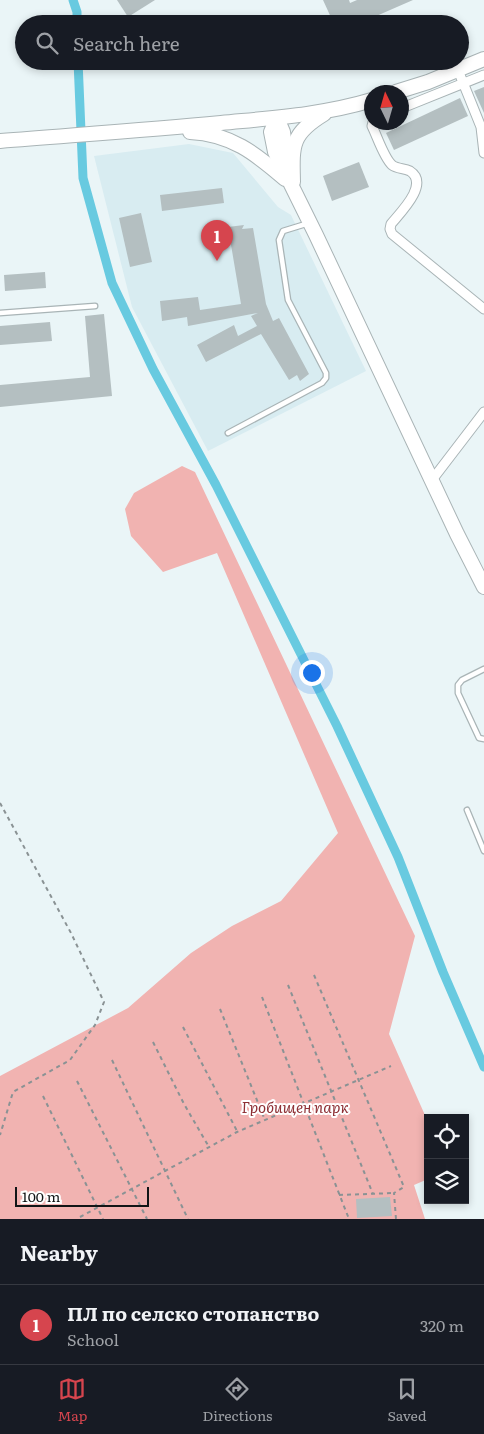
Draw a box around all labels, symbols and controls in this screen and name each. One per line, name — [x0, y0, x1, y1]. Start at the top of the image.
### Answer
search box — [15, 15, 469, 70]
icon: search — [33, 29, 61, 57]
text: Search here — [73, 29, 180, 57]
north arrow — [364, 85, 409, 130]
pin: 1 — [201, 220, 233, 261]
your location — [299, 660, 325, 686]
park label: Гробищен парк — [241, 1095, 349, 1118]
map controls — [424, 1114, 469, 1204]
button: locate — [424, 1114, 469, 1159]
button: layers — [424, 1159, 469, 1204]
scale bar — [15, 1184, 149, 1207]
text: 100 m — [22, 1186, 60, 1206]
text: Nearby — [20, 1236, 98, 1267]
text: ПЛ по селско стопанство — [67, 1299, 319, 1327]
text: 1 — [33, 1313, 39, 1337]
text: 320 m — [420, 1313, 464, 1337]
text: School — [67, 1327, 119, 1351]
tab: Map — [58, 1375, 87, 1425]
tab: Directions — [202, 1375, 272, 1425]
tab: Saved — [387, 1375, 426, 1425]

